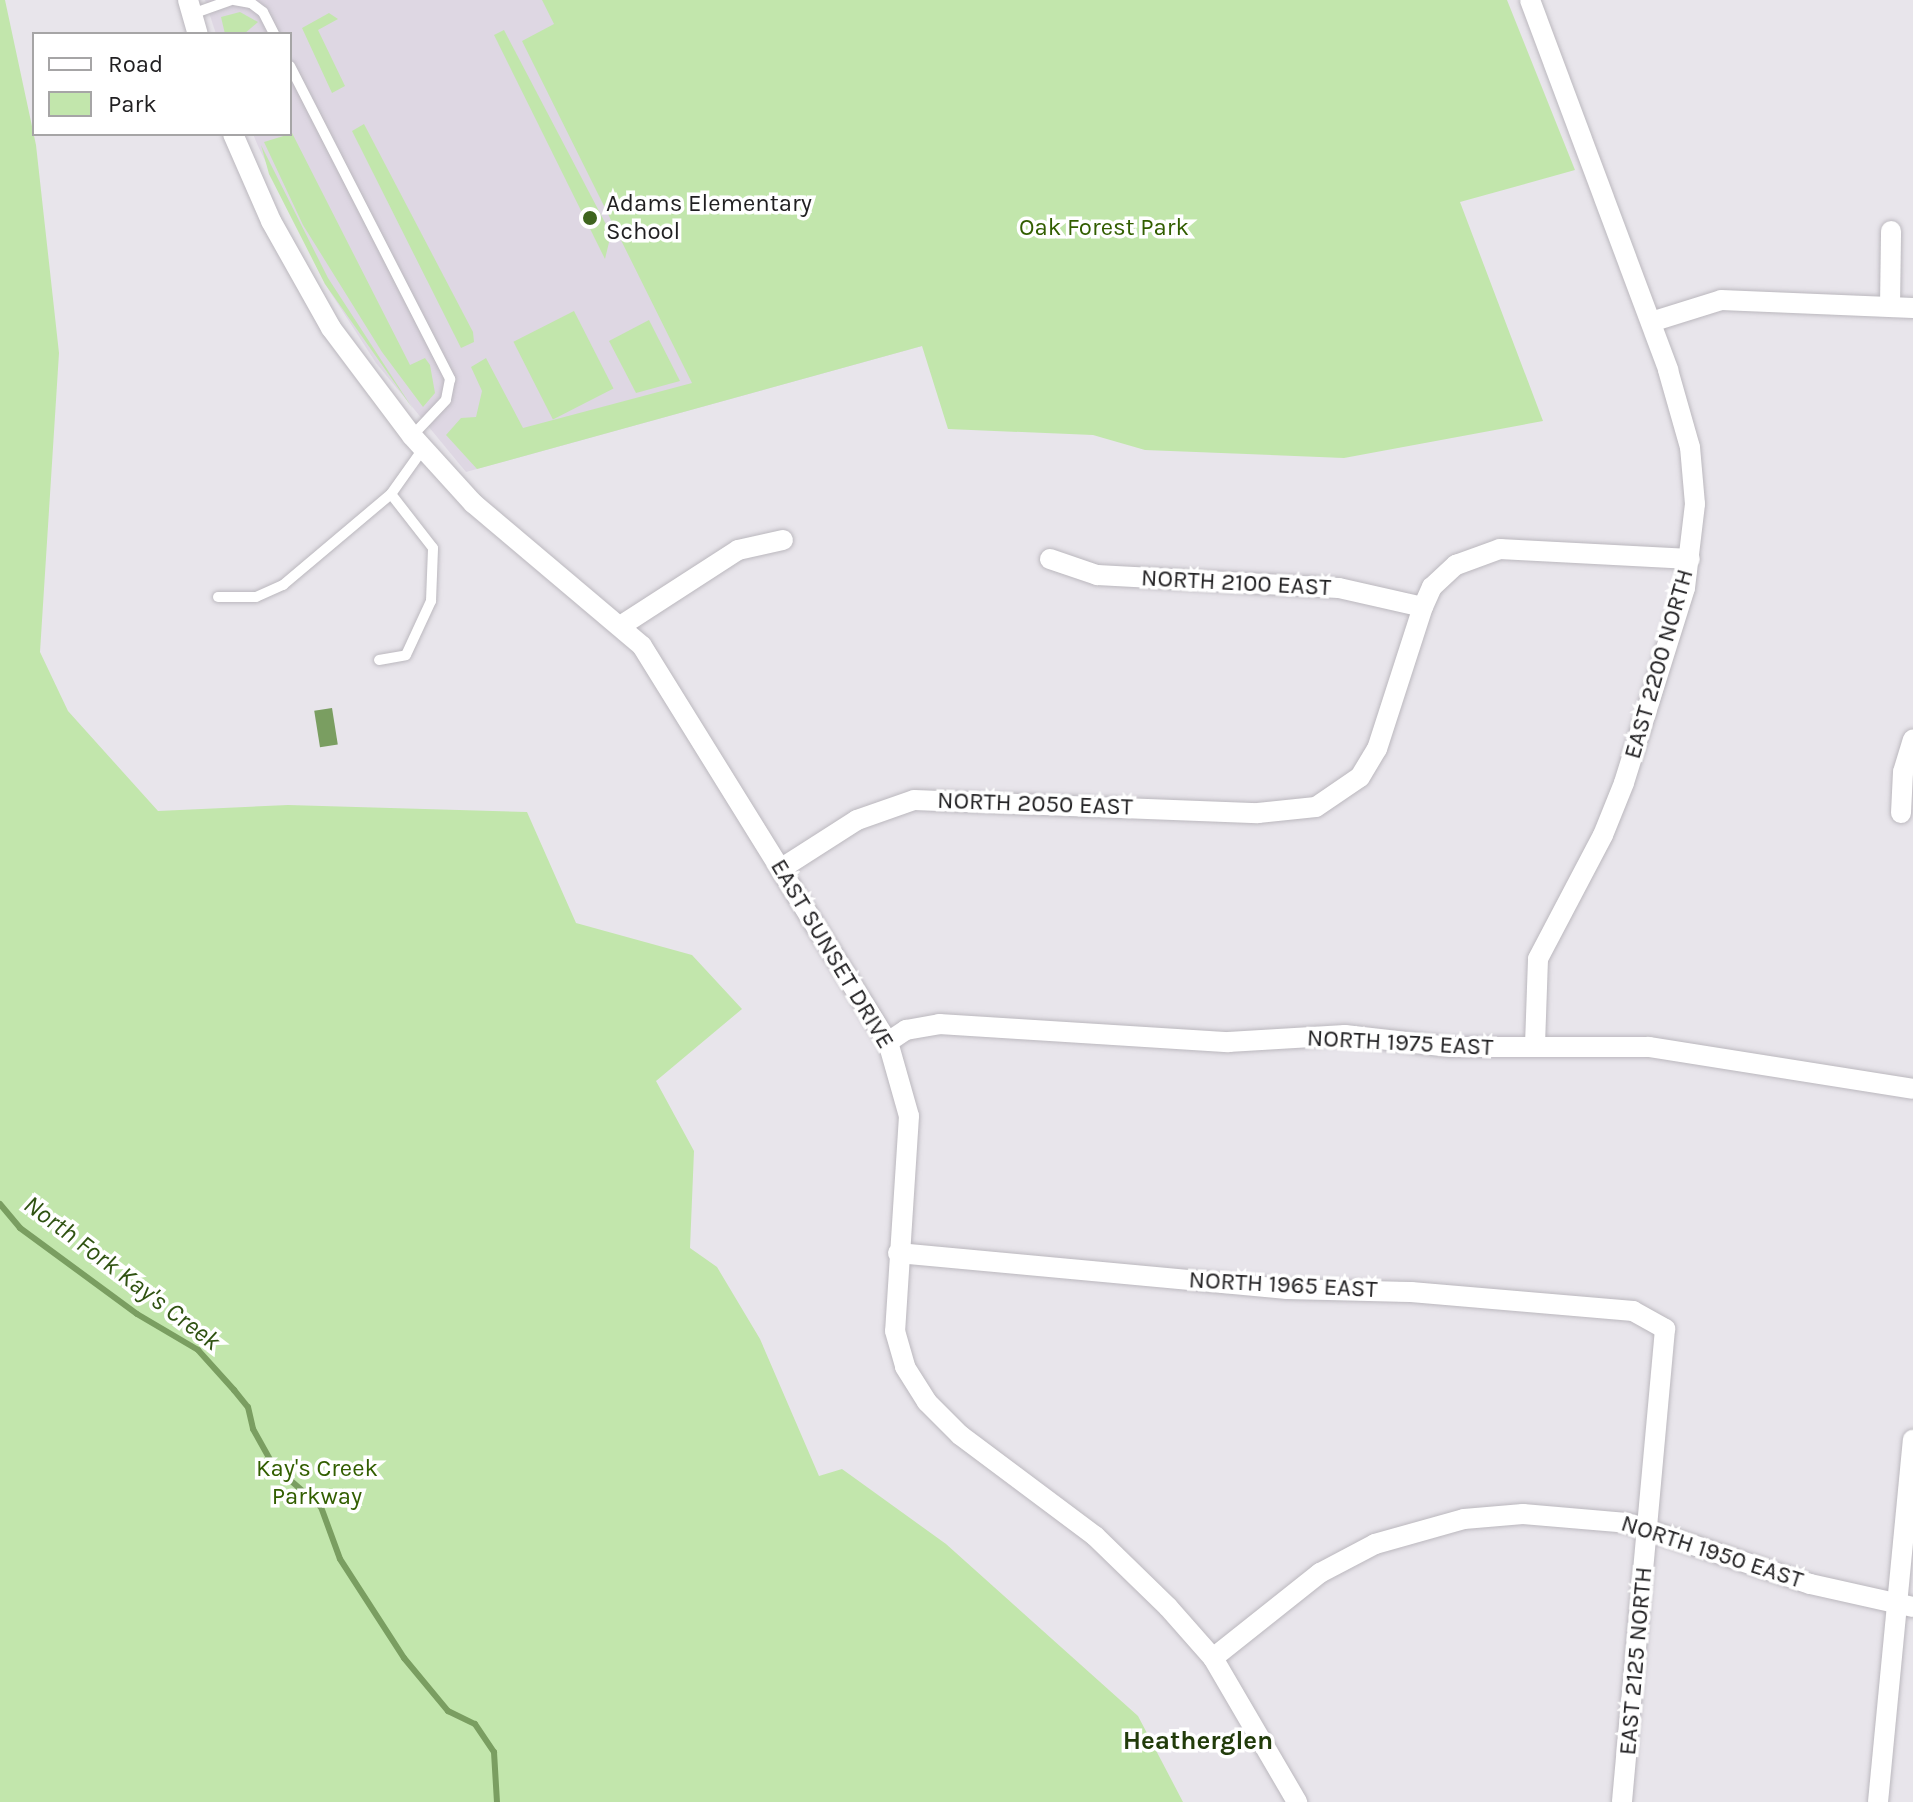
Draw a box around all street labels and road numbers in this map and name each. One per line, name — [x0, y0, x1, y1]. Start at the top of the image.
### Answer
street label: NORTH 2100 EAST — [1140, 564, 1332, 602]
street label: EAST 2200 NORTH — [1618, 566, 1700, 762]
street label: NORTH 2050 EAST — [937, 786, 1133, 822]
street label: EAST SUNSET DRIVE — [764, 854, 900, 1054]
street label: NORTH 1975 EAST — [1306, 1024, 1494, 1062]
street label: NORTH 1965 EAST — [1188, 1266, 1378, 1304]
street label: NORTH 1950 EAST — [1617, 1509, 1807, 1595]
street label: EAST 2125 NORTH — [1613, 1566, 1659, 1756]

